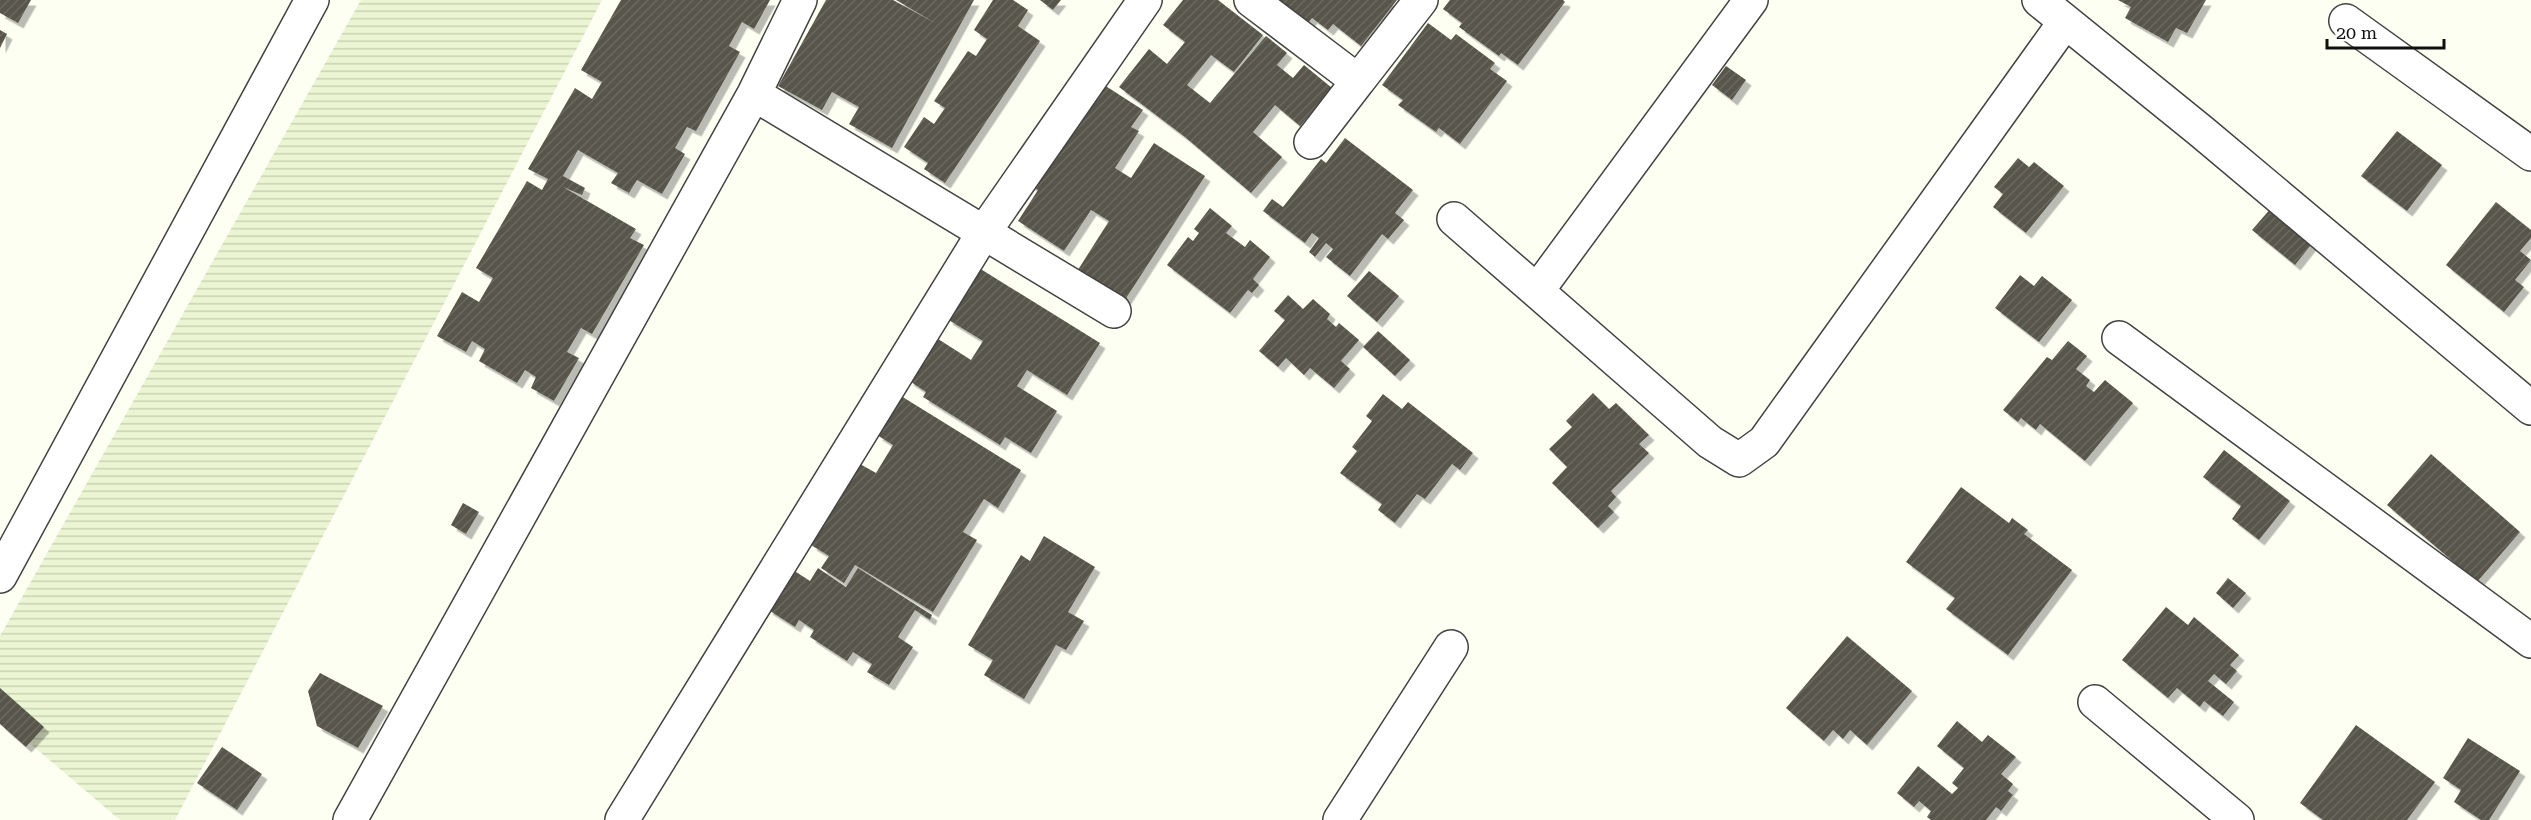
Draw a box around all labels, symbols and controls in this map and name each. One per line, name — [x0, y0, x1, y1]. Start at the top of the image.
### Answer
scale bar — [2327, 12, 2444, 50]
text: 20 m — [2336, 22, 2377, 43]

